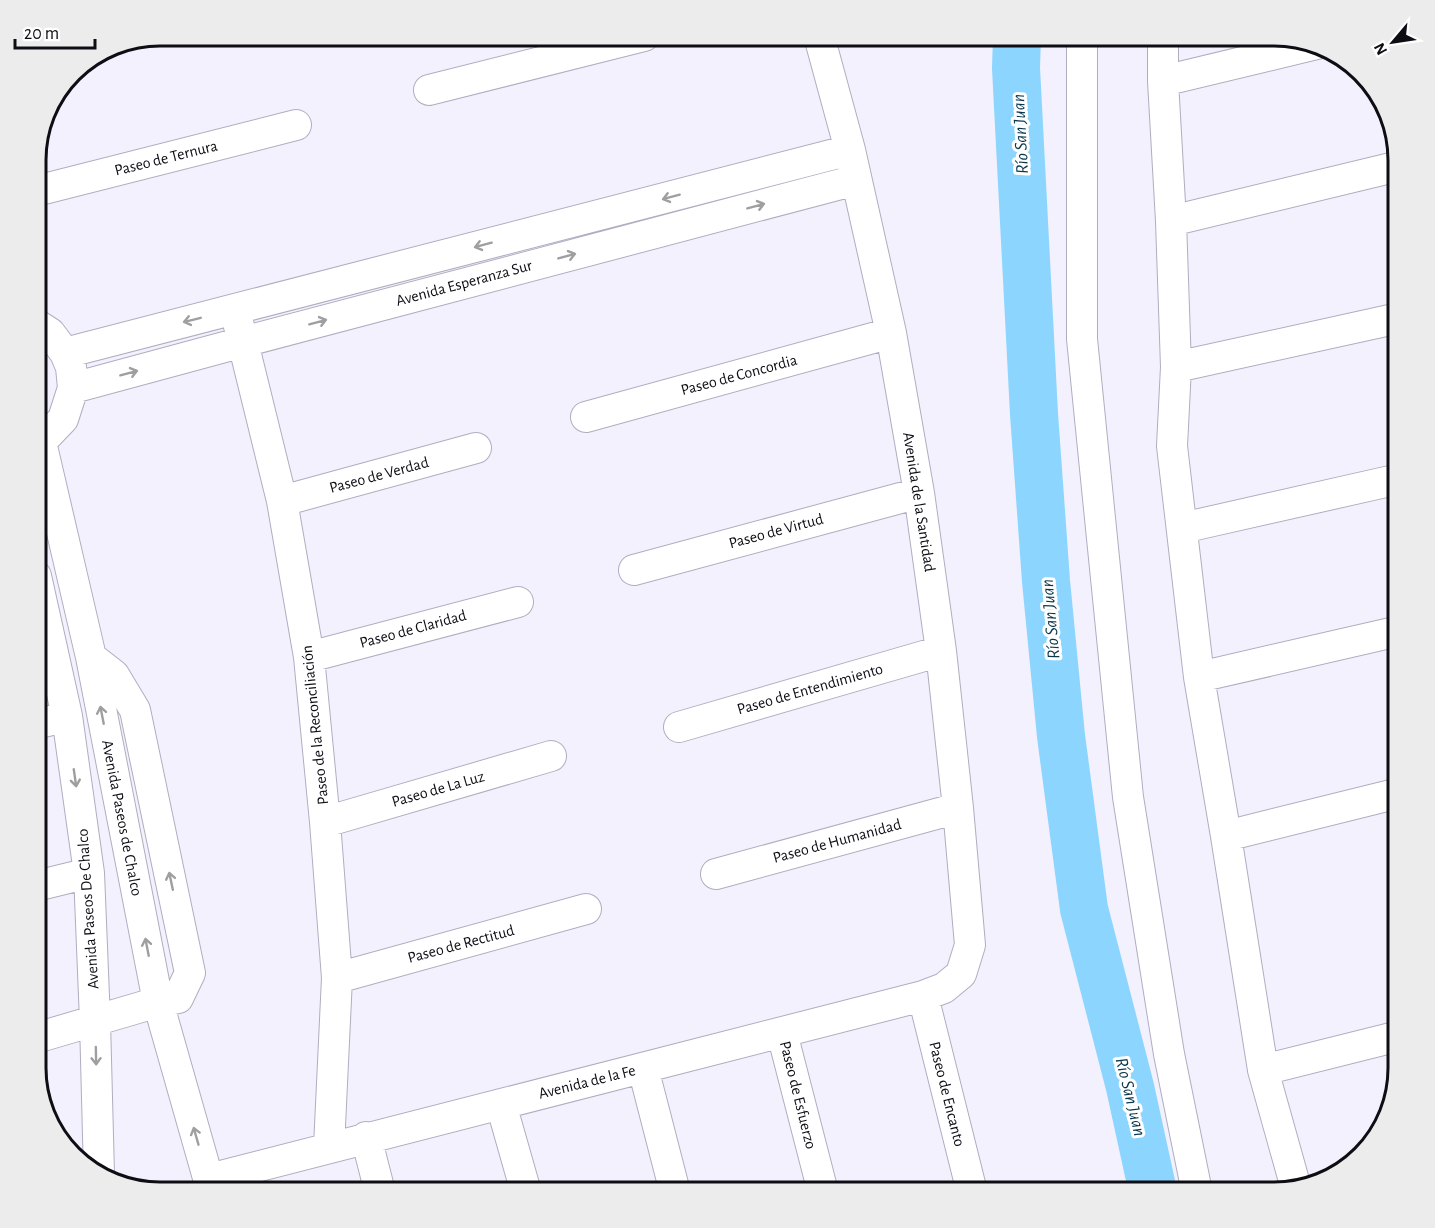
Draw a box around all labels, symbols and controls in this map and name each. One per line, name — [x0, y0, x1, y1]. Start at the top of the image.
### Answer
scale bar — [15, 12, 94, 50]
north arrow — [1363, 12, 1423, 72]
text: 20 m — [24, 25, 59, 43]
text: N — [1371, 40, 1390, 58]
water label: Río San Juan — [1010, 94, 1032, 174]
street label: Paseo de Ternura — [113, 137, 219, 179]
one-way arrow — [662, 191, 681, 203]
one-way arrow — [746, 200, 765, 212]
one-way arrow — [473, 240, 492, 252]
one-way arrow — [557, 250, 576, 261]
street label: Avenida Esperanza Sur — [394, 257, 535, 309]
one-way arrow — [183, 315, 202, 327]
one-way arrow — [308, 316, 327, 327]
street label: Paseo de Concordia — [679, 352, 799, 398]
one-way arrow — [120, 367, 139, 378]
street label: Avenida de la Santidad — [900, 431, 938, 573]
street label: Paseo de Verdad — [328, 454, 430, 496]
street label: Paseo de Virtud — [727, 511, 825, 551]
water label: Río San Juan — [1039, 578, 1063, 660]
street label: Paseo de Claridad — [358, 607, 468, 651]
street label: Paseo de la Reconciliación — [299, 644, 331, 806]
street label: Paseo de Entendimiento — [735, 660, 885, 717]
one-way arrow — [96, 705, 107, 725]
street label: Avenida Paseos de Chalco — [99, 739, 145, 898]
one-way arrow — [70, 767, 81, 787]
street label: Paseo de La Luz — [390, 768, 486, 810]
street label: Paseo de Humanidad — [771, 816, 903, 866]
street label: Avenida Paseos De Chalco — [74, 828, 102, 990]
one-way arrow — [165, 871, 176, 891]
street label: Paseo de Rectitud — [406, 922, 516, 966]
one-way arrow — [141, 938, 152, 957]
street label: Paseo de Esfuerzo — [777, 1039, 819, 1151]
street label: Paseo de Encanto — [926, 1040, 968, 1148]
one-way arrow — [91, 1045, 102, 1065]
water label: Río San Juan — [1112, 1056, 1148, 1138]
street label: Avenida de la Fe — [537, 1062, 637, 1102]
one-way arrow — [190, 1127, 201, 1146]

